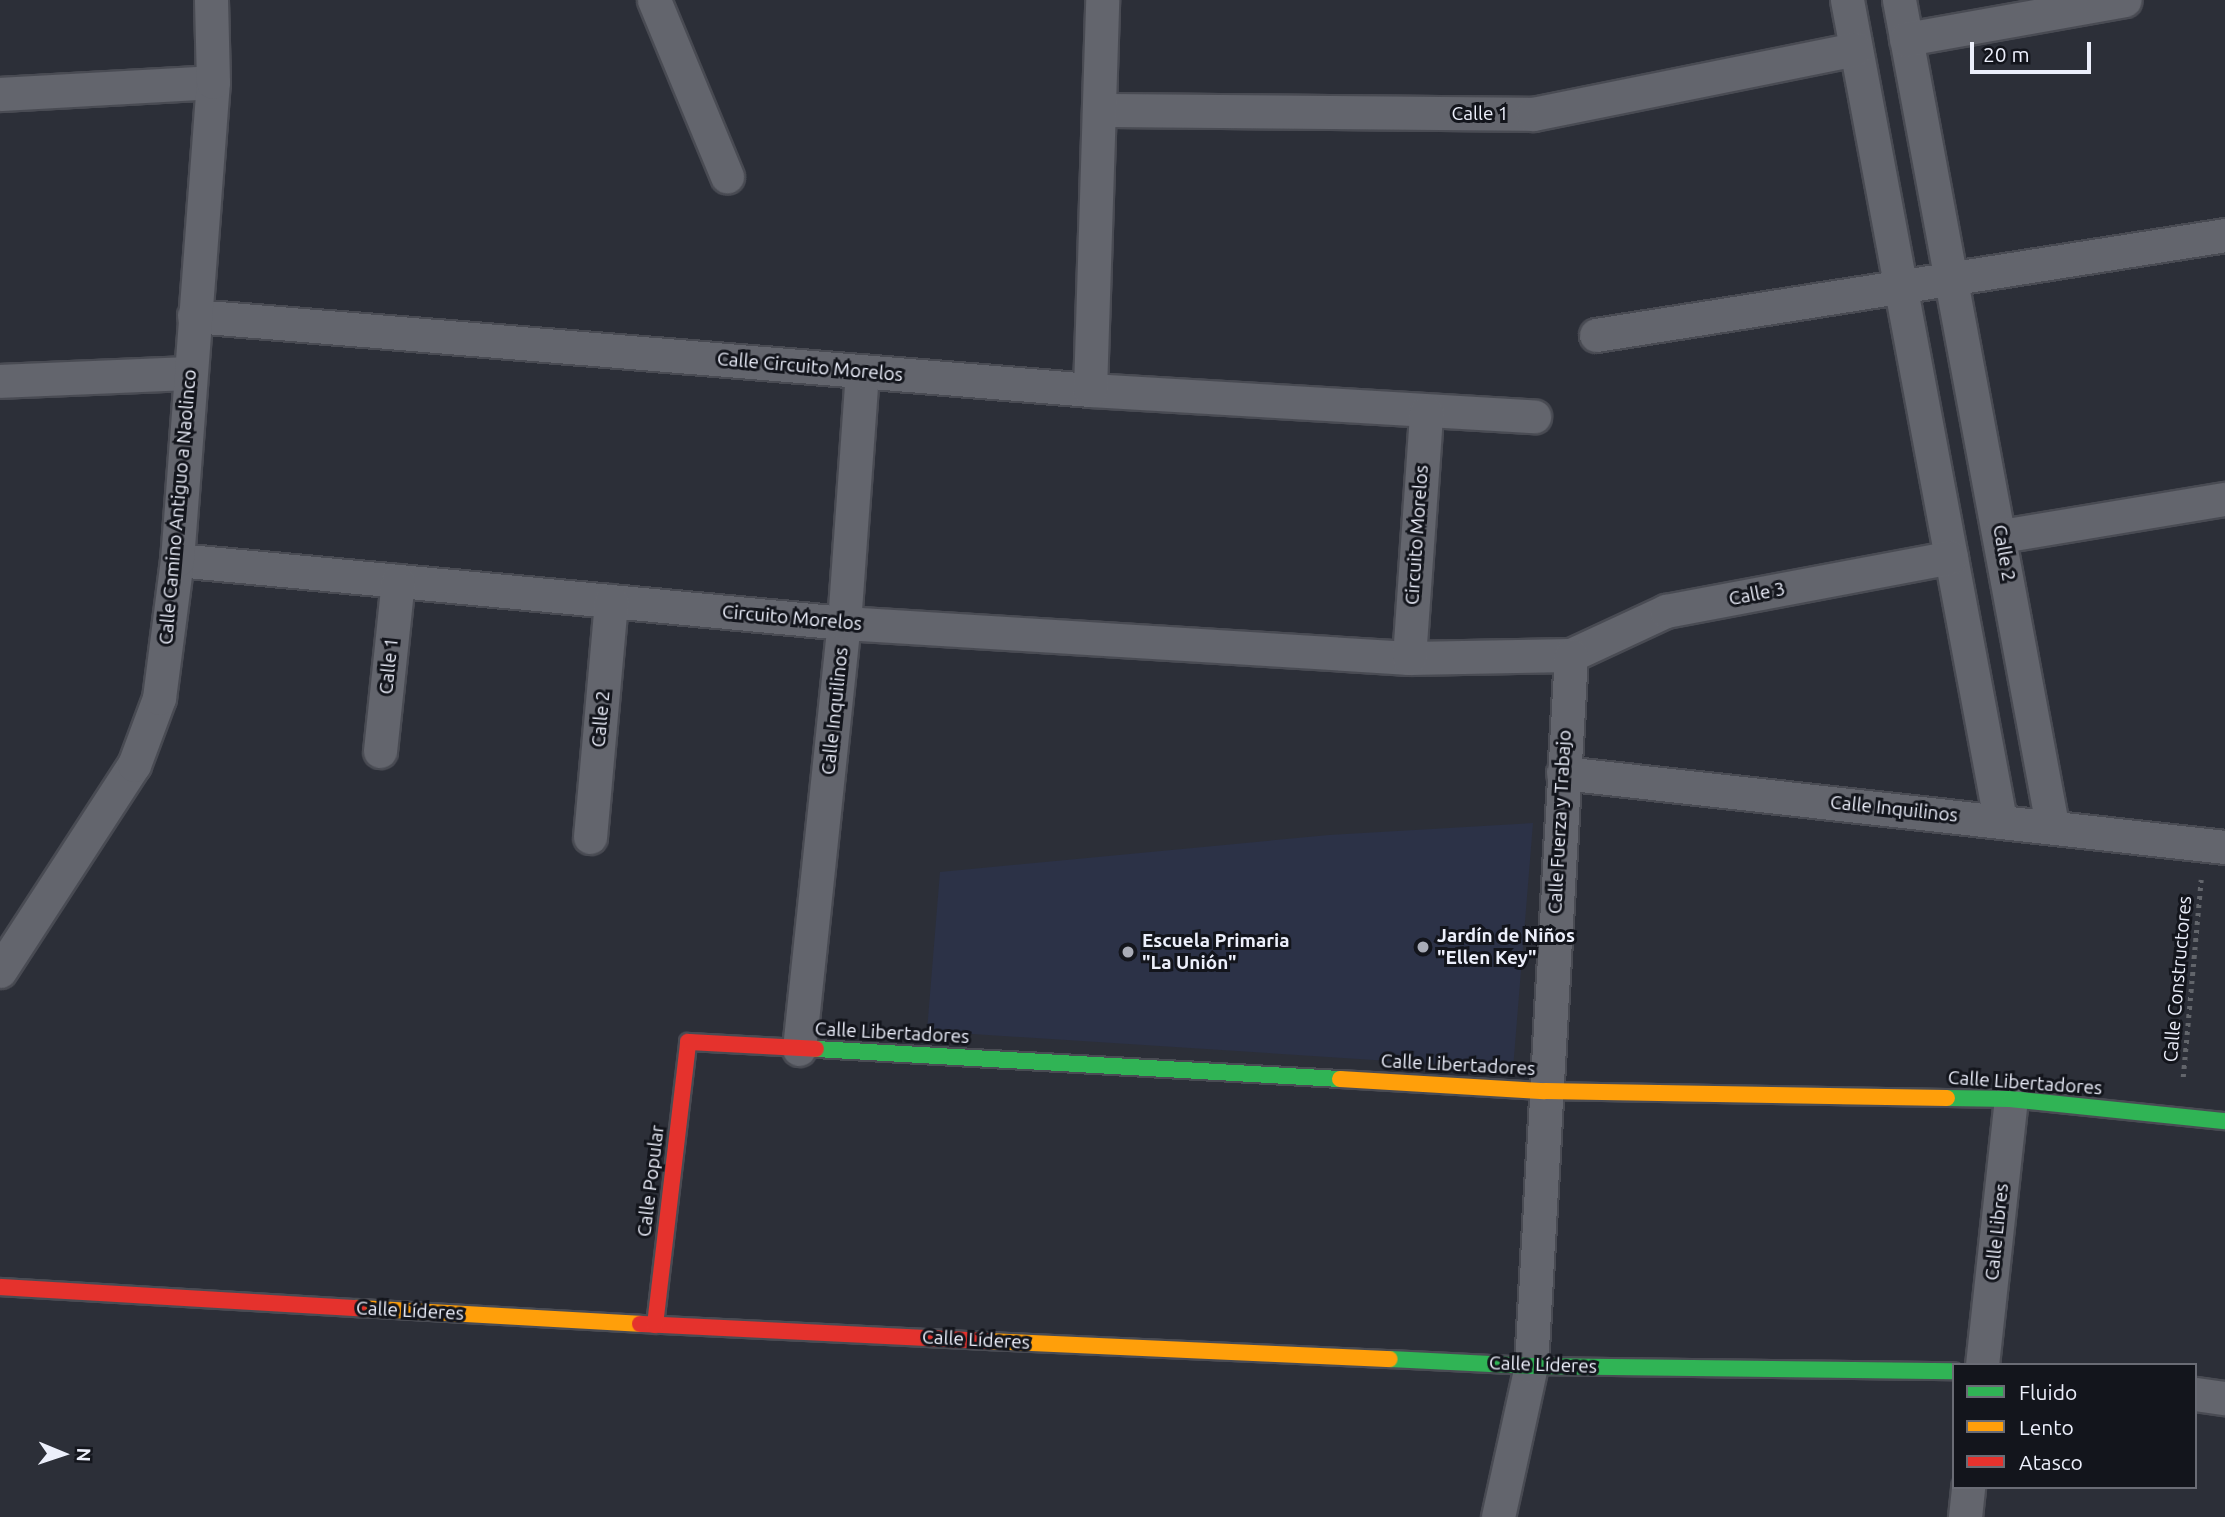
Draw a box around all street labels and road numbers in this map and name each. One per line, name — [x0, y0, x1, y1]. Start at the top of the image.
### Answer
street label: Calle 1 — [1452, 103, 1508, 125]
street label: Calle Circuito Morelos — [716, 348, 904, 386]
street label: Calle Camino Antiguo a Naolinco — [155, 368, 201, 646]
street label: Circuito Morelos — [1401, 464, 1433, 606]
street label: Calle 2 — [1988, 523, 2020, 583]
street label: Calle 3 — [1727, 577, 1787, 611]
street label: Circuito Morelos — [721, 601, 863, 635]
street label: Calle 1 — [375, 636, 403, 696]
street label: Calle Inquilinos — [817, 646, 853, 776]
street label: Calle 2 — [587, 690, 615, 748]
street label: Calle Fuerza y Trabajo — [1544, 729, 1576, 915]
street label: Calle Inquilinos — [1829, 791, 1959, 827]
street label: Calle Constructores — [2159, 895, 2197, 1063]
street label: Calle Libertadores — [814, 1018, 970, 1048]
street label: Calle Libertadores — [1380, 1050, 1536, 1080]
street label: Calle Libertadores — [1947, 1066, 2103, 1100]
street label: Calle Popular — [633, 1124, 669, 1238]
street label: Calle Libres — [1981, 1182, 2013, 1282]
street label: Calle Líderes — [355, 1297, 465, 1325]
street label: Calle Líderes — [921, 1326, 1031, 1354]
street label: Calle Líderes — [1489, 1352, 1597, 1378]

